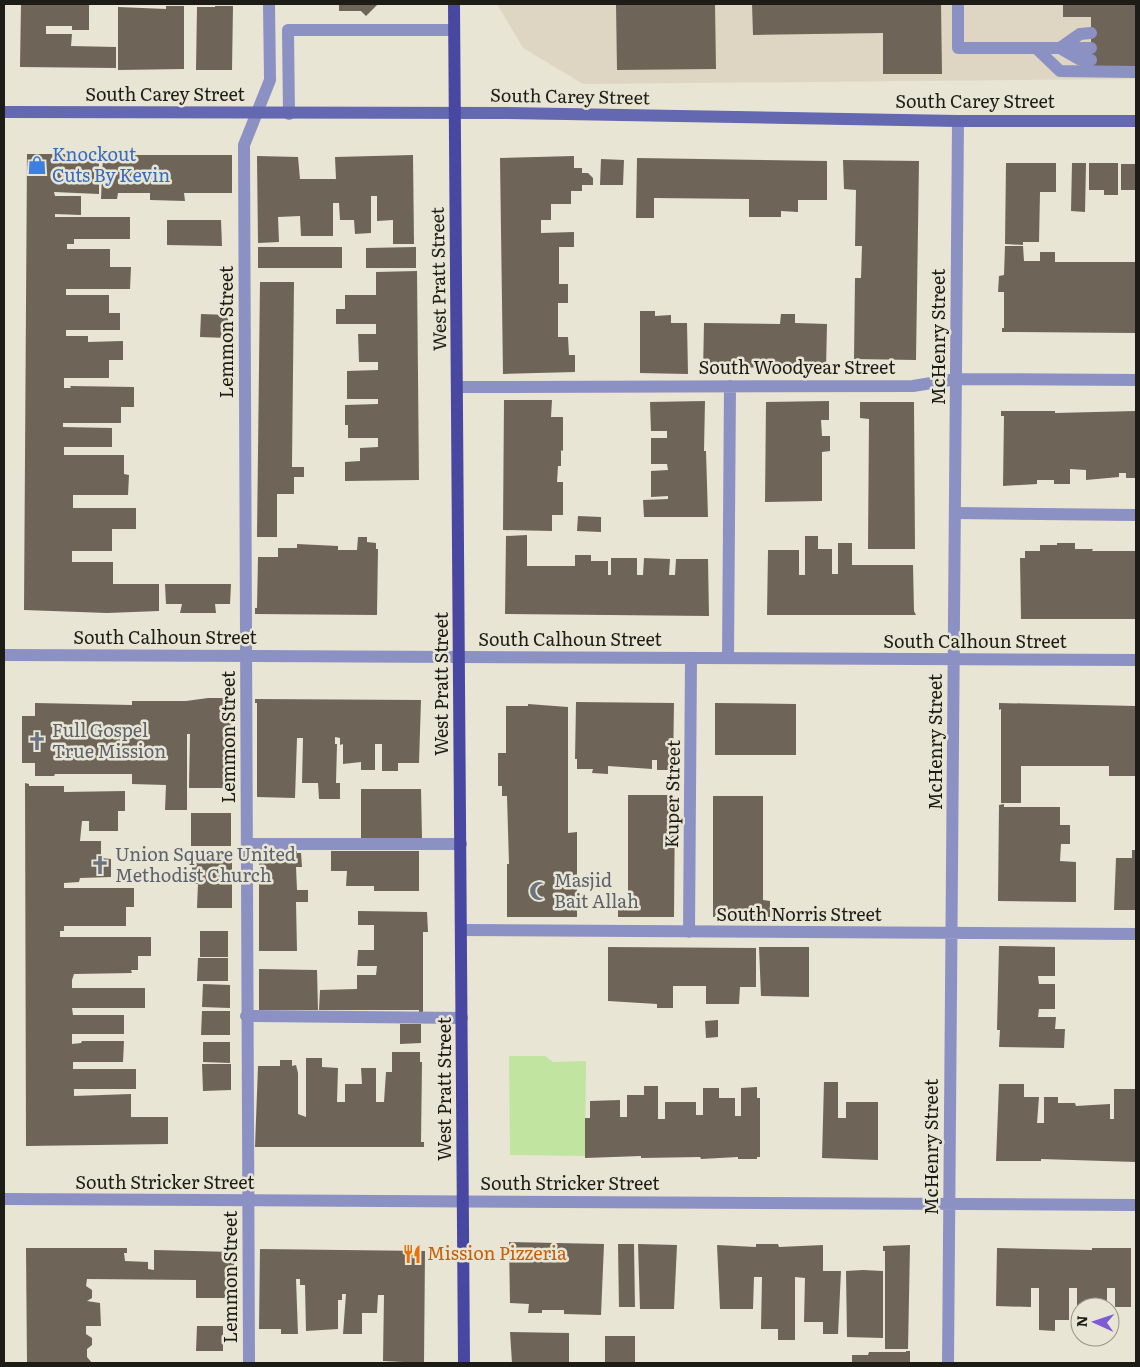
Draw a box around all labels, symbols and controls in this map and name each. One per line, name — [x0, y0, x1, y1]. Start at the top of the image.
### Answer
street label: South Carey Street — [85, 80, 246, 107]
street label: South Carey Street — [490, 81, 651, 110]
street label: South Carey Street — [895, 87, 1056, 114]
place label: Knockout Cuts By Kevin — [52, 140, 170, 188]
shop icon: Knockout Cuts By Kevin — [26, 154, 48, 176]
street label: West Pratt Street — [423, 206, 452, 351]
street label: Lemmon Street — [212, 265, 239, 398]
street label: McHenry Street — [924, 268, 951, 405]
street label: South Woodyear Street — [699, 353, 896, 380]
street label: West Pratt Street — [427, 611, 454, 756]
street label: South Calhoun Street — [73, 623, 258, 650]
street label: South Calhoun Street — [478, 625, 663, 652]
street label: South Calhoun Street — [883, 627, 1068, 654]
street label: Lemmon Street — [214, 670, 241, 803]
street label: McHenry Street — [921, 673, 948, 810]
place label: Full Gospel True Mission — [52, 716, 166, 764]
church icon: Full Gospel True Mission — [26, 730, 48, 752]
street label: Kuper Street — [657, 739, 686, 848]
place label: Union Square United Methodist Church — [115, 840, 296, 888]
church icon: Union Square United Methodist Church — [89, 854, 111, 876]
place label: Masjid Bait Allah — [554, 866, 639, 914]
mosque icon: Masjid Bait Allah — [528, 880, 550, 902]
street label: South Norris Street — [716, 900, 883, 927]
street label: West Pratt Street — [430, 1016, 457, 1161]
street label: McHenry Street — [917, 1078, 944, 1215]
street label: South Stricker Street — [75, 1168, 255, 1195]
street label: South Stricker Street — [480, 1169, 660, 1196]
street label: Lemmon Street — [216, 1210, 243, 1343]
place label: Mission Pizzeria — [427, 1239, 567, 1266]
restaurant icon: Mission Pizzeria — [401, 1243, 423, 1265]
north arrow — [1070, 1297, 1120, 1347]
text: N — [1071, 1315, 1091, 1328]

